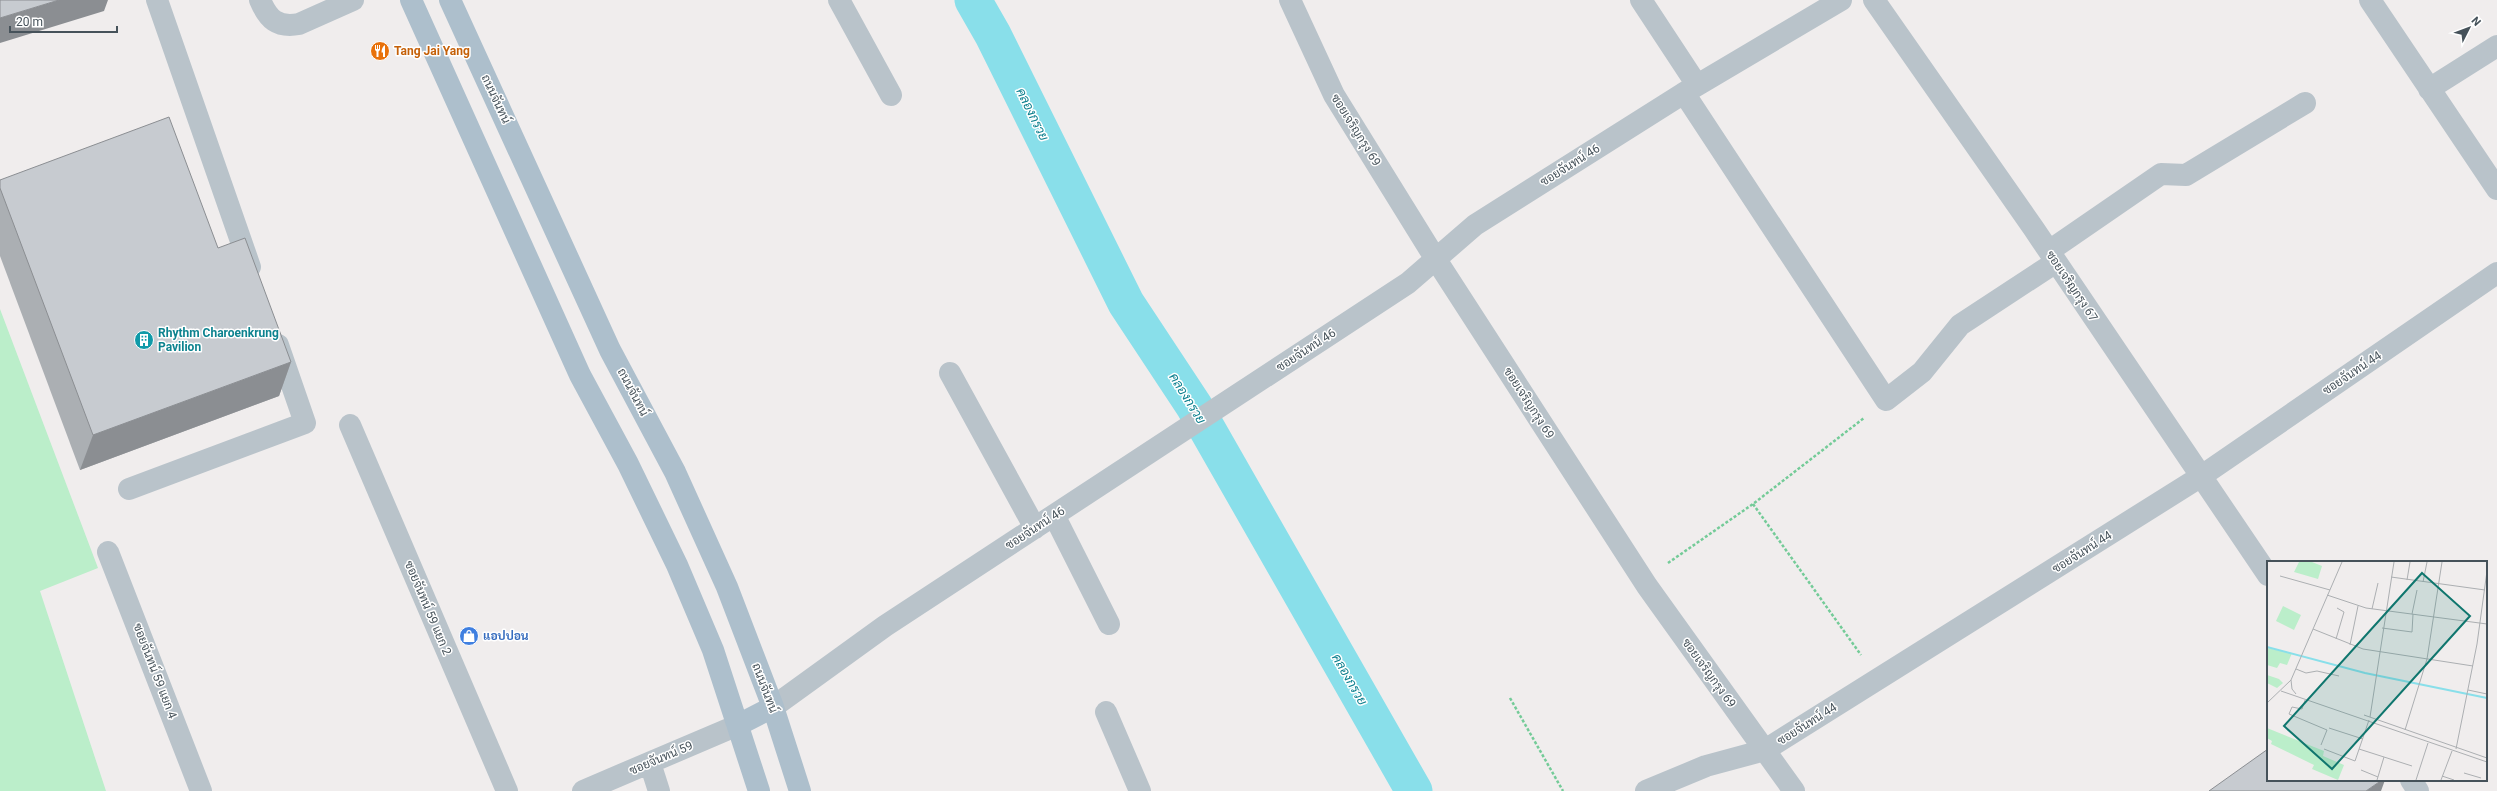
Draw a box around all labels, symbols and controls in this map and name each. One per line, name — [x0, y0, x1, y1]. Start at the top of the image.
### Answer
scale bar — [10, 8, 117, 34]
north arrow — [2449, 8, 2489, 48]
text: N — [2469, 14, 2484, 29]
text: 20 m — [16, 15, 43, 29]
restaurant icon: Tang Jai Yang — [369, 40, 391, 62]
place label: Tang Jai Yang — [394, 44, 470, 58]
street label: ถนนจันทน์ — [479, 72, 514, 126]
water label: คลองกรวย — [1013, 85, 1052, 144]
street label: ซอยเจริญกรุง 69 — [1327, 91, 1384, 170]
street label: ซอยจันทน์ 46 — [1537, 140, 1603, 189]
street label: ซอยเจริญกรุง 67 — [2042, 248, 2101, 325]
street label: ซอยจันทน์ 46 — [1273, 325, 1338, 374]
place label: Rhythm Charoenkrung Pavilion — [158, 326, 279, 354]
building icon: Rhythm Charoenkrung Pavilion — [133, 329, 155, 351]
street label: ซอยจันทน์ 44 — [2320, 347, 2384, 398]
street label: ถนนจันทน์ — [615, 365, 652, 419]
street label: ซอยเจริญกรุง 69 — [1499, 365, 1557, 442]
water label: คลองกรวย — [1166, 370, 1209, 427]
street label: ซอยจันทน์ 46 — [1002, 503, 1067, 552]
street label: ซอยจันทน์ 44 — [2049, 527, 2115, 576]
street label: ซอยจันทน์ 59 แยก 2 — [402, 558, 455, 657]
inset map — [2267, 561, 2487, 781]
street label: ซอยจันทน์ 59 แยก 4 — [130, 621, 181, 721]
shop icon: แอปปอน — [458, 625, 480, 647]
place label: แอปปอน — [483, 629, 529, 643]
street label: ซอยเจริญกรุง 69 — [1678, 636, 1739, 711]
water label: คลองกรวย — [1329, 651, 1371, 708]
street label: ถนนจันทน์ — [749, 661, 782, 715]
street label: ซอยจันทน์ 44 — [1774, 699, 1840, 748]
street label: ซอยจันทน์ 59 — [627, 737, 695, 778]

